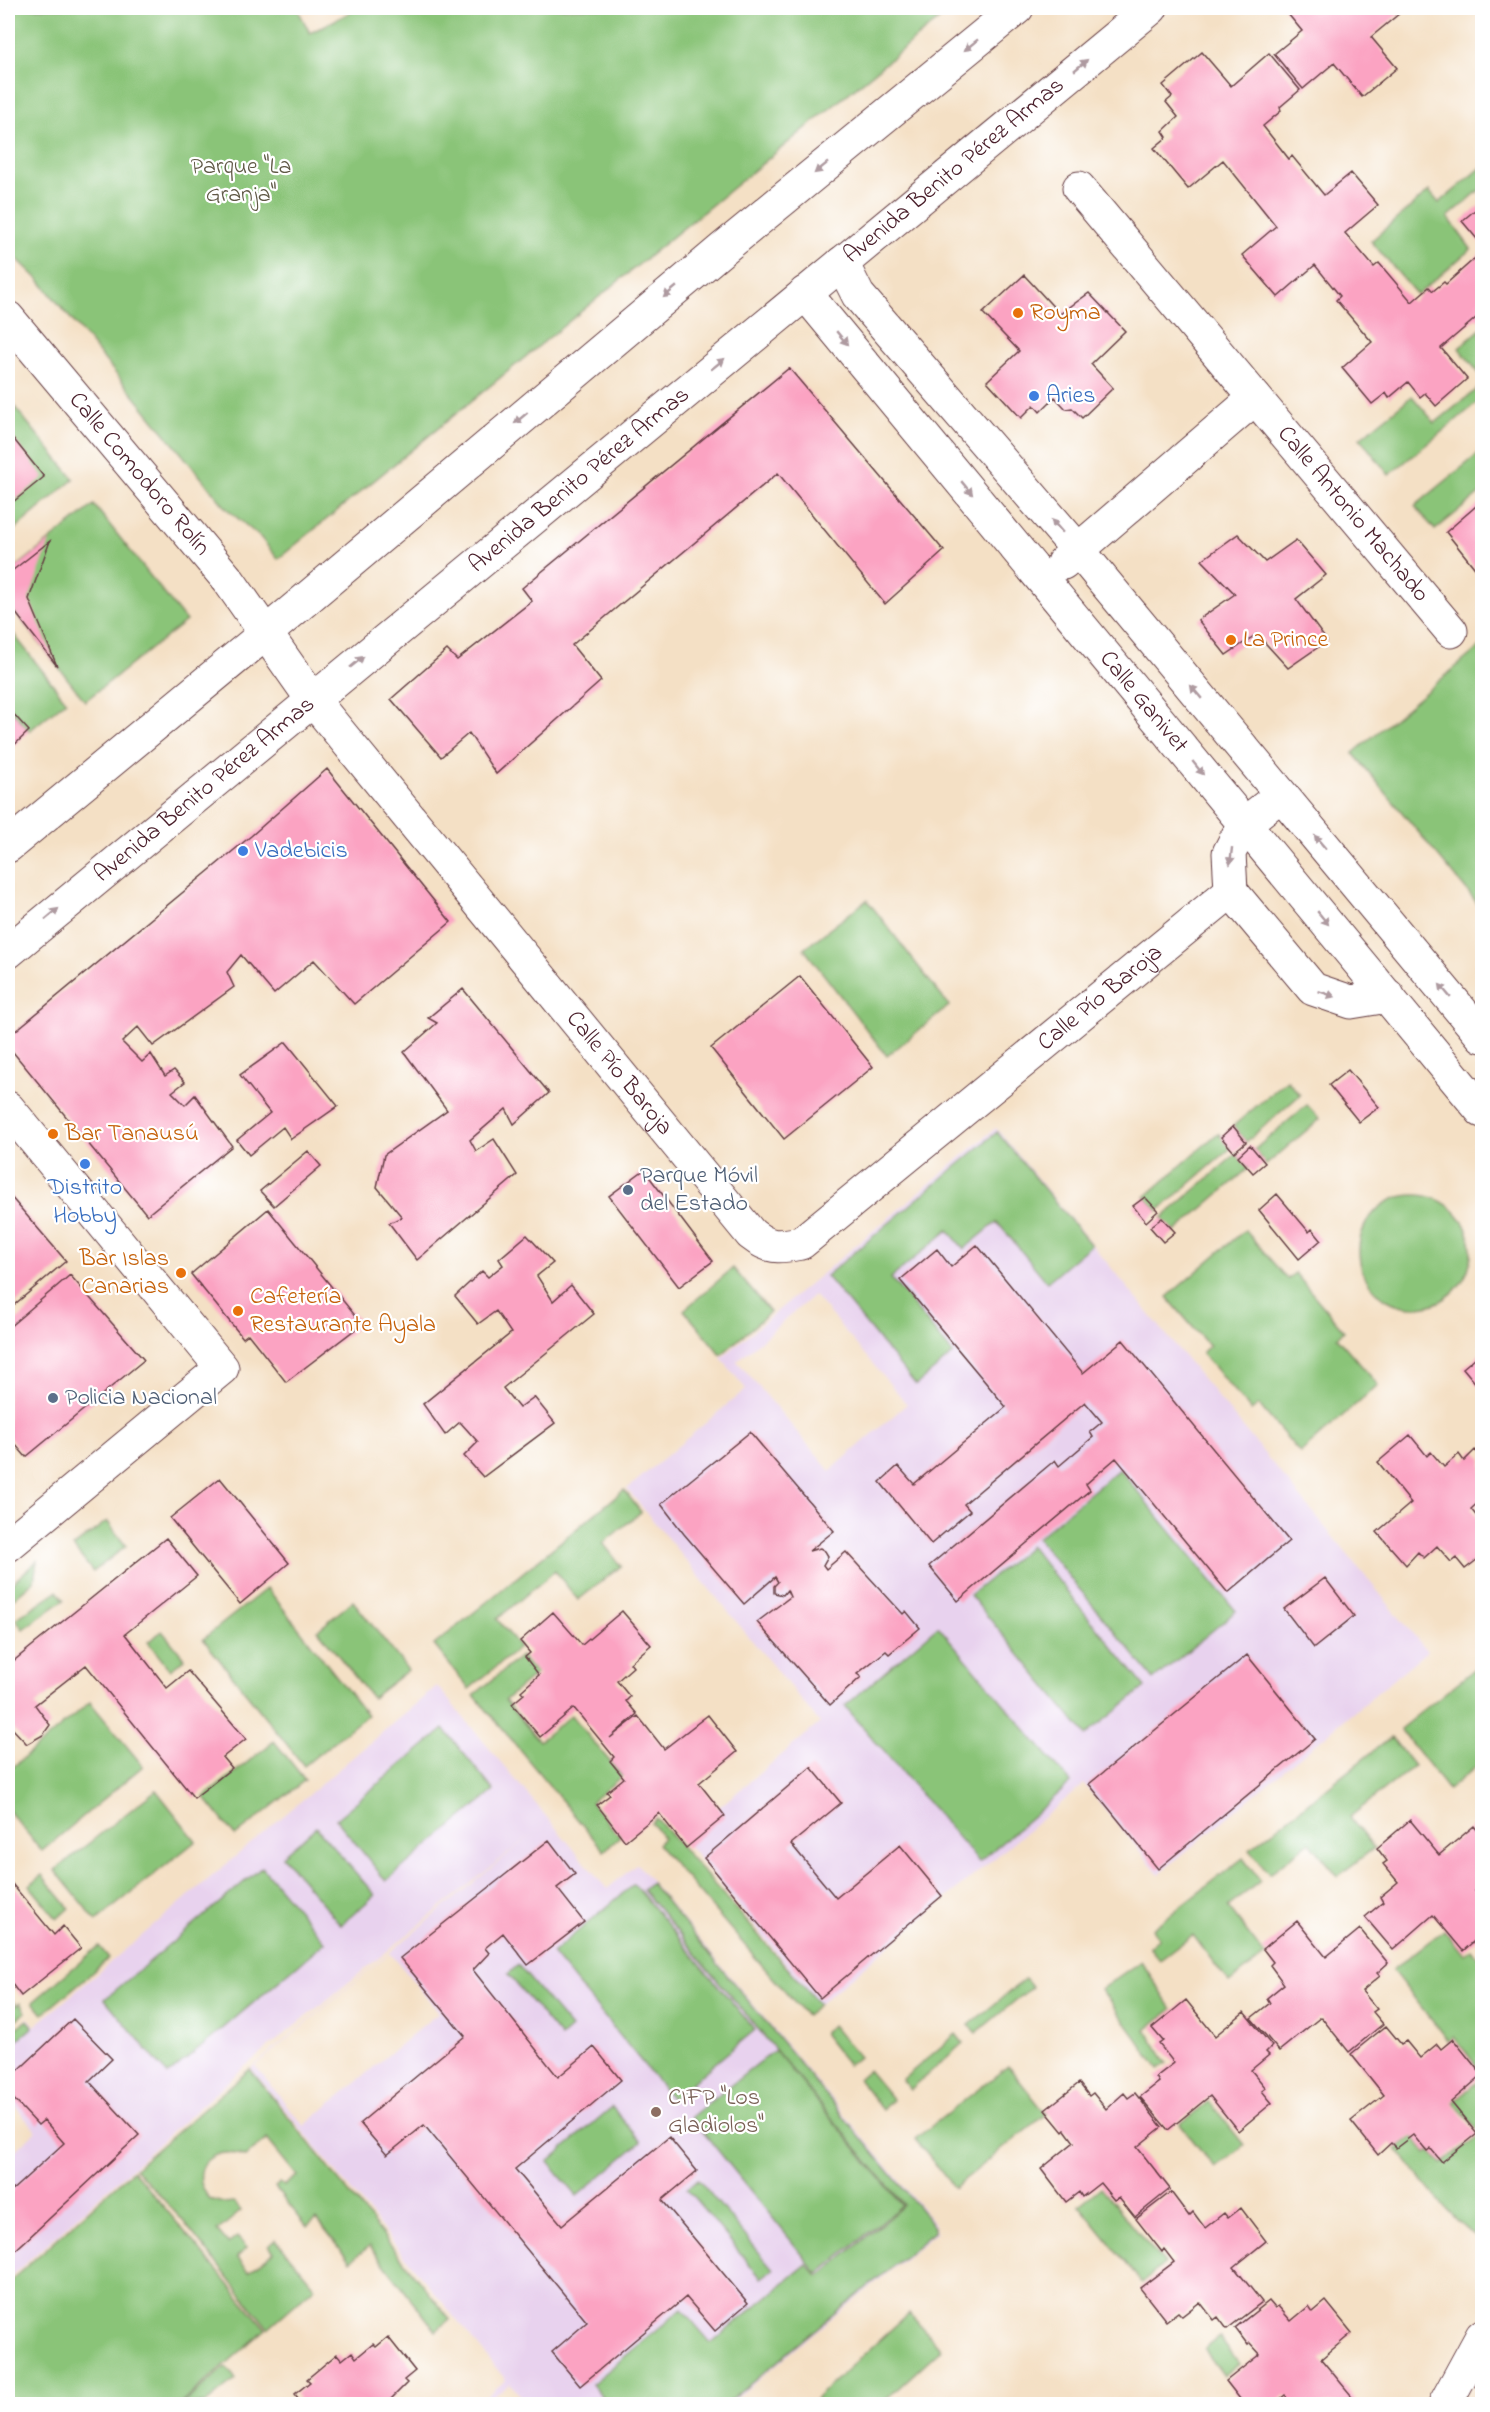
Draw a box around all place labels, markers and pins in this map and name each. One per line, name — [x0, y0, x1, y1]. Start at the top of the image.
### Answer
place label: Royma — [1030, 296, 1101, 332]
marker: Royma — [1011, 306, 1025, 320]
place label: Aries — [1046, 379, 1096, 414]
marker: Aries — [1027, 389, 1041, 403]
place label: La Prince — [1243, 623, 1329, 658]
marker: La Prince — [1224, 633, 1238, 647]
place label: Vadebicis — [254, 834, 348, 869]
marker: Vadebicis — [236, 844, 250, 858]
place label: Bar Tanausú — [64, 1117, 199, 1152]
marker: Bar Tanausú — [46, 1127, 60, 1141]
marker: Distrito Hobby — [78, 1157, 92, 1171]
place label: Parque Móvil del Estado — [640, 1159, 758, 1222]
place label: Distrito Hobby — [47, 1171, 122, 1235]
marker: Parque Móvil del Estado — [621, 1183, 635, 1197]
place label: Bar Islas Canarias — [78, 1242, 169, 1305]
marker: Bar Islas Canarias — [174, 1266, 188, 1280]
place label: Cafetería Restaurante Ayala — [250, 1280, 436, 1344]
marker: Cafetería Restaurante Ayala — [231, 1304, 245, 1318]
place label: Policia Nacional — [65, 1381, 217, 1416]
marker: Policia Nacional — [46, 1391, 60, 1405]
place label: CIFP "Los Gladiolos" — [668, 2081, 764, 2144]
marker: CIFP "Los Gladiolos" — [649, 2105, 663, 2119]

